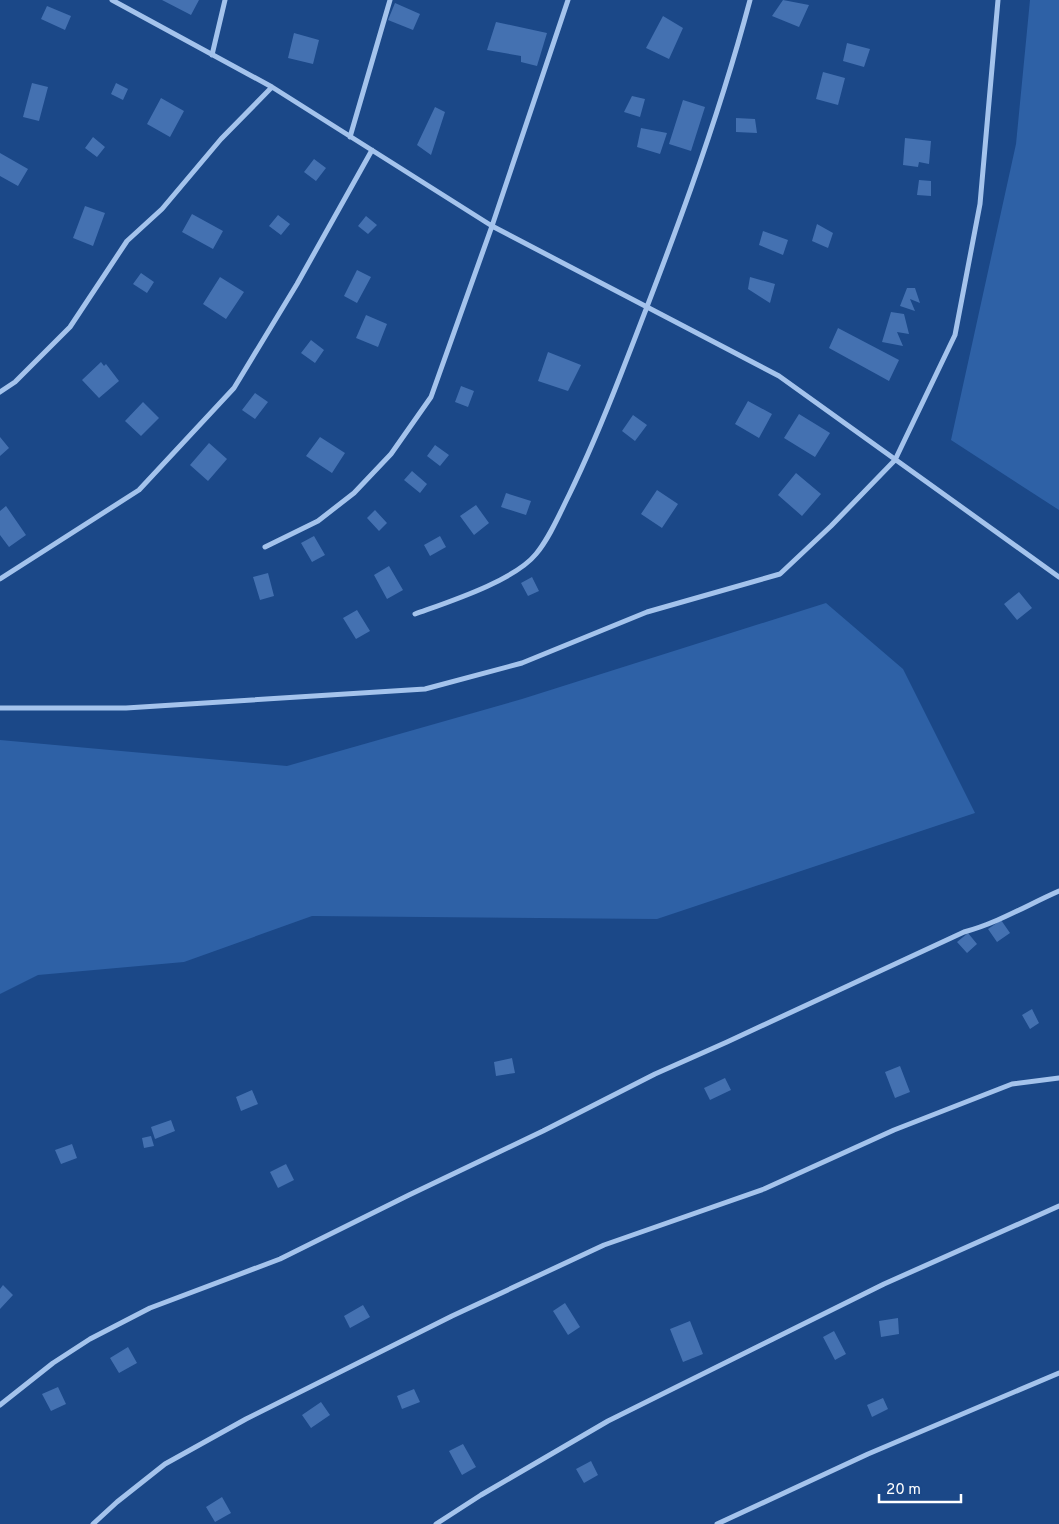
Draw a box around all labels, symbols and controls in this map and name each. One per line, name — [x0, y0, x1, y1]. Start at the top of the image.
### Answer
scale bar — [879, 1472, 962, 1504]
text: 20 m — [886, 1481, 921, 1500]

